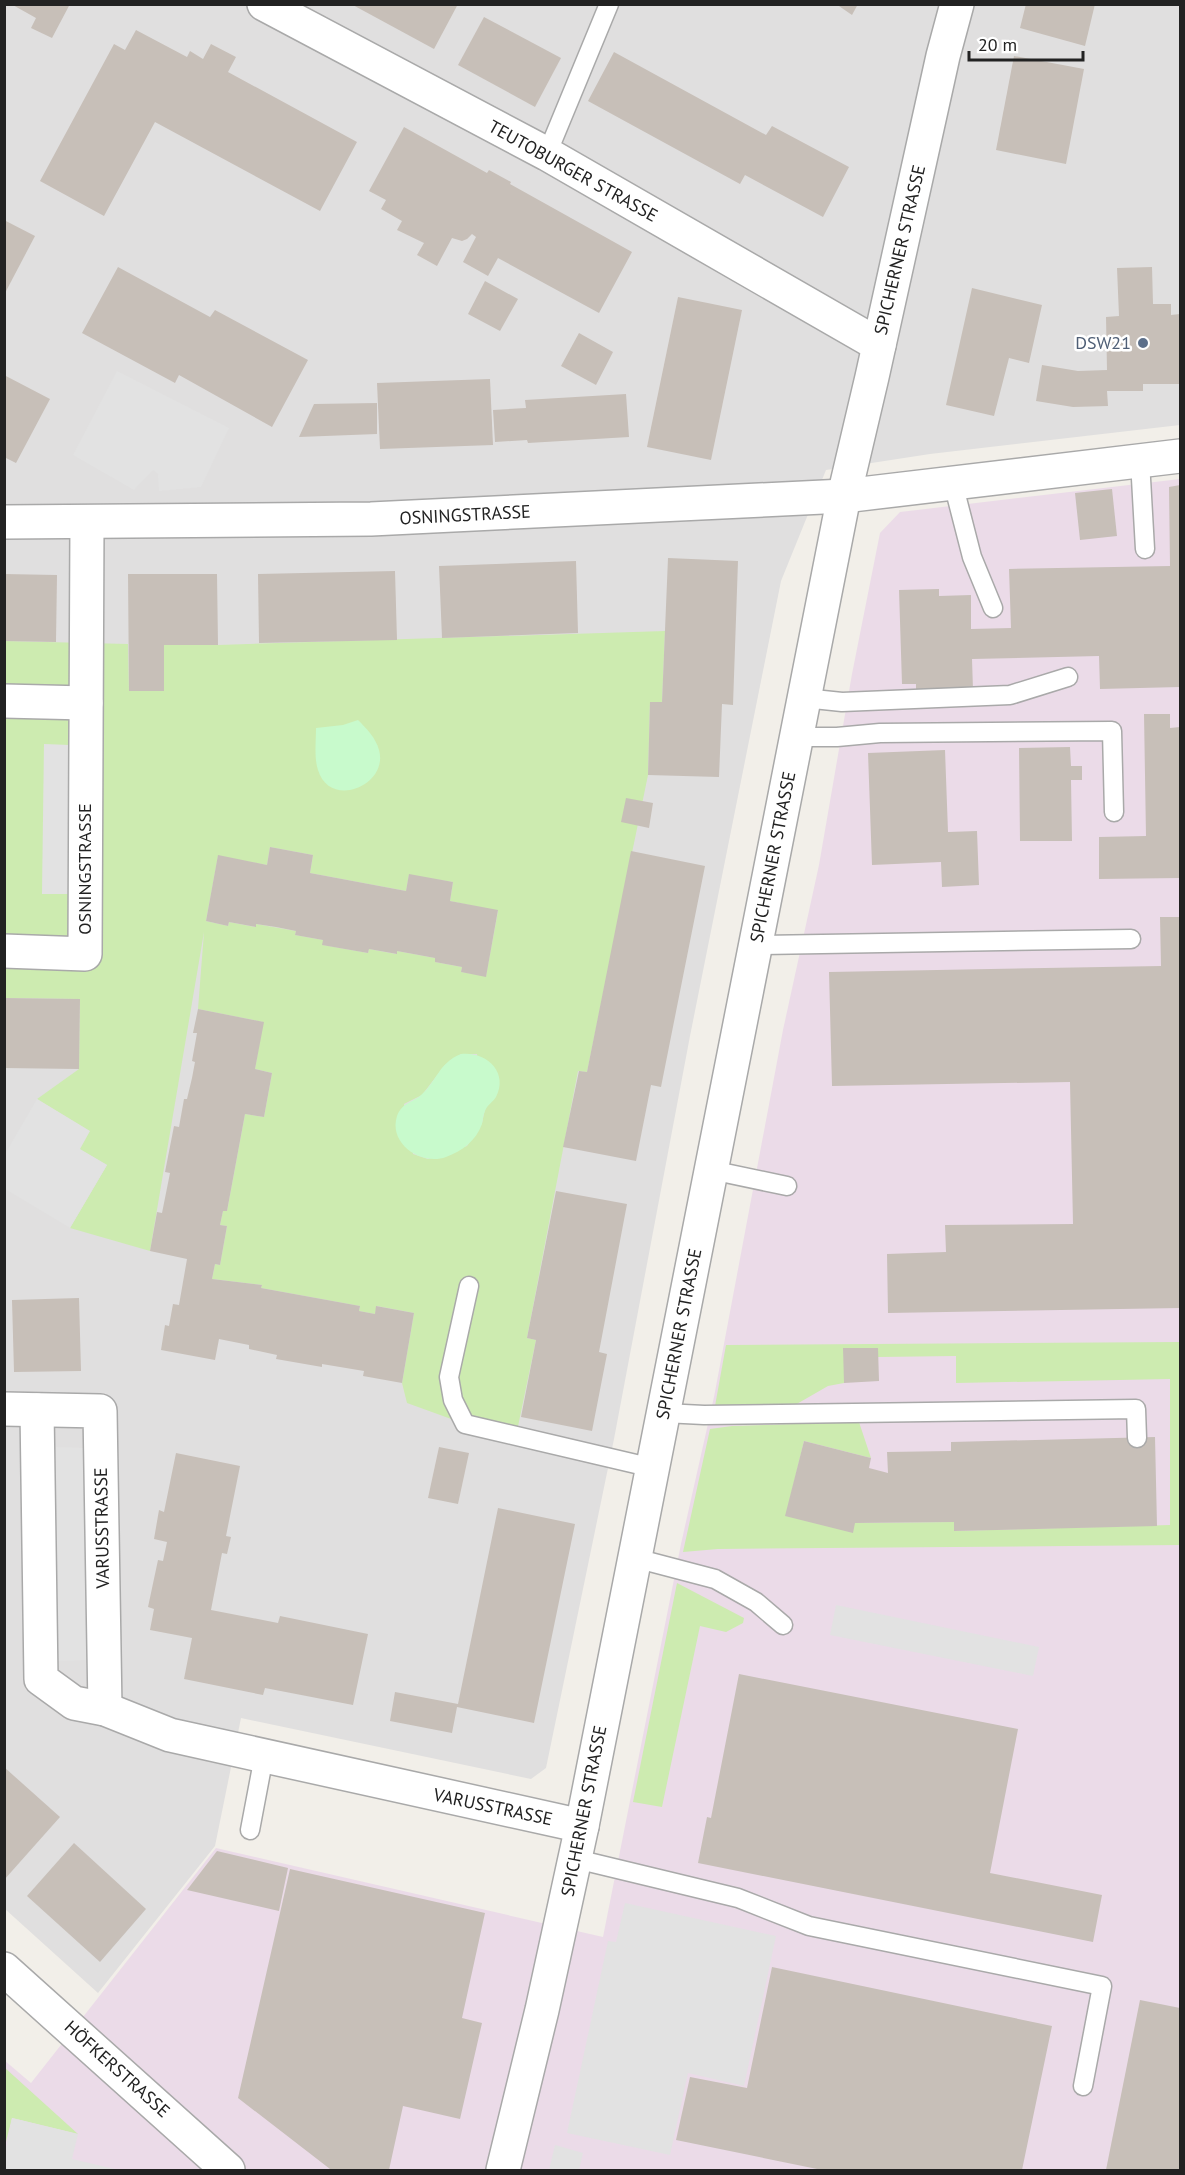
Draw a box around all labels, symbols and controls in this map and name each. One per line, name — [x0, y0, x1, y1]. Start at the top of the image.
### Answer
scale bar — [969, 24, 1083, 62]
text: 20 m — [978, 33, 1017, 56]
street label: TEUTOBURGER STRASSE — [484, 114, 662, 227]
street label: SPICHERNER STRASSE — [869, 163, 930, 337]
place label: DSW21 — [1075, 331, 1131, 354]
marker: DSW21 — [1136, 336, 1150, 350]
street label: OSNINGSTRASSE — [399, 500, 531, 529]
street label: SPICHERNER STRASSE — [745, 769, 800, 944]
street label: OSNINGSTRASSE — [73, 803, 96, 935]
street label: SPICHERNER STRASSE — [651, 1246, 706, 1421]
street label: VARUSSTRASSE — [89, 1467, 114, 1590]
street label: SPICHERNER STRASSE — [556, 1723, 611, 1898]
street label: VARUSSTRASSE — [431, 1782, 555, 1830]
street label: HÖFKERSTRASSE — [60, 2015, 175, 2122]

